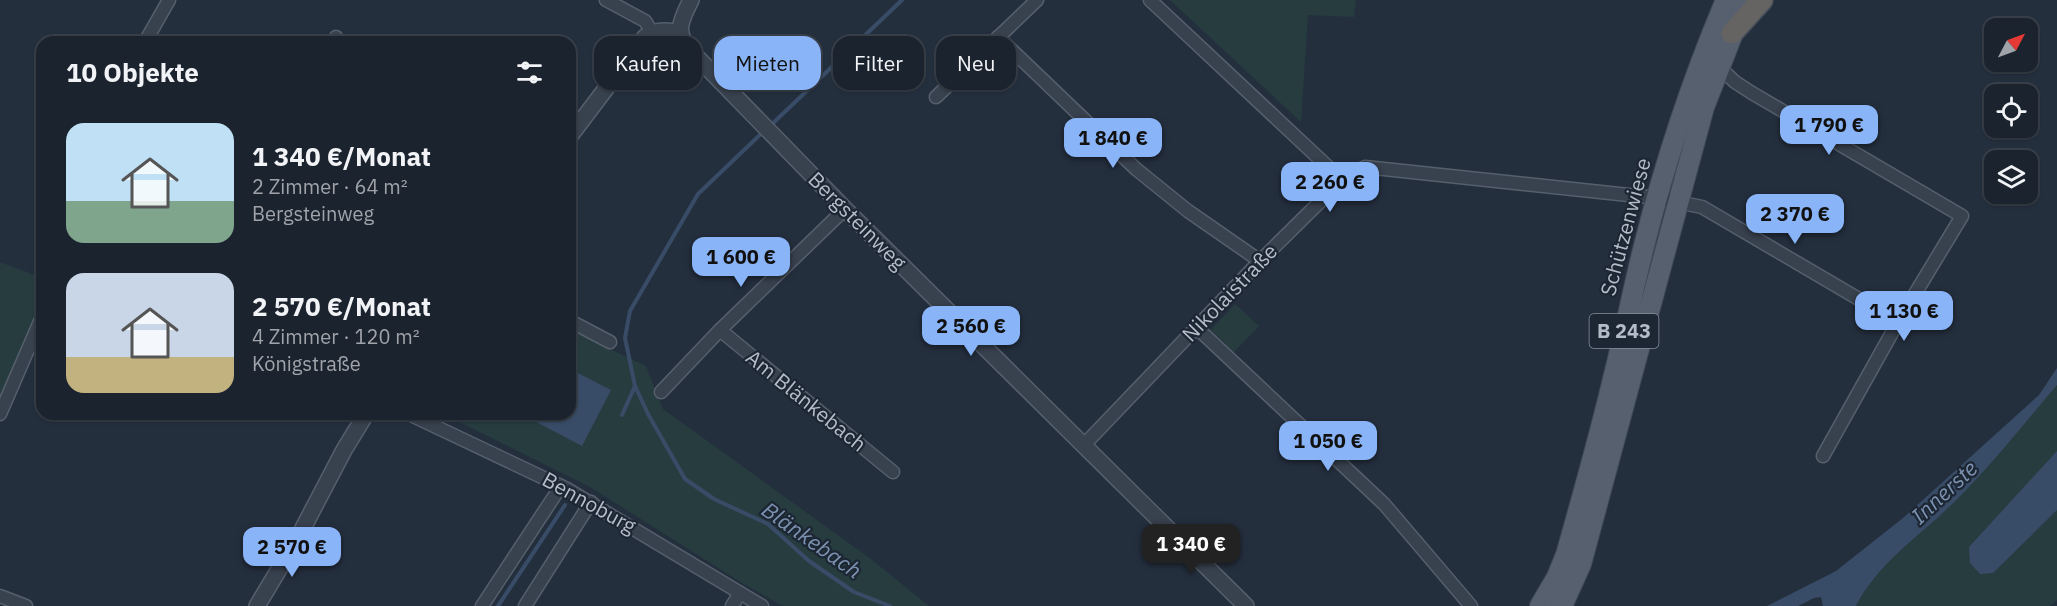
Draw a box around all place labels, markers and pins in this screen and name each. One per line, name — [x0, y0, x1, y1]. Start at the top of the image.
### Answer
pin: 1 790 € — [1774, 105, 1884, 156]
pin: 1 840 € — [1058, 118, 1168, 169]
pin: 2 260 € — [1275, 162, 1385, 213]
pin: 2 370 € — [1740, 194, 1850, 245]
pin: 1 600 € — [686, 237, 796, 288]
pin: 1 130 € — [1849, 291, 1959, 342]
pin: 2 560 € — [916, 306, 1026, 357]
pin: 1 050 € — [1273, 421, 1383, 472]
pin: 1 340 € — [1136, 524, 1246, 575]
pin: 2 570 € — [237, 527, 347, 578]

